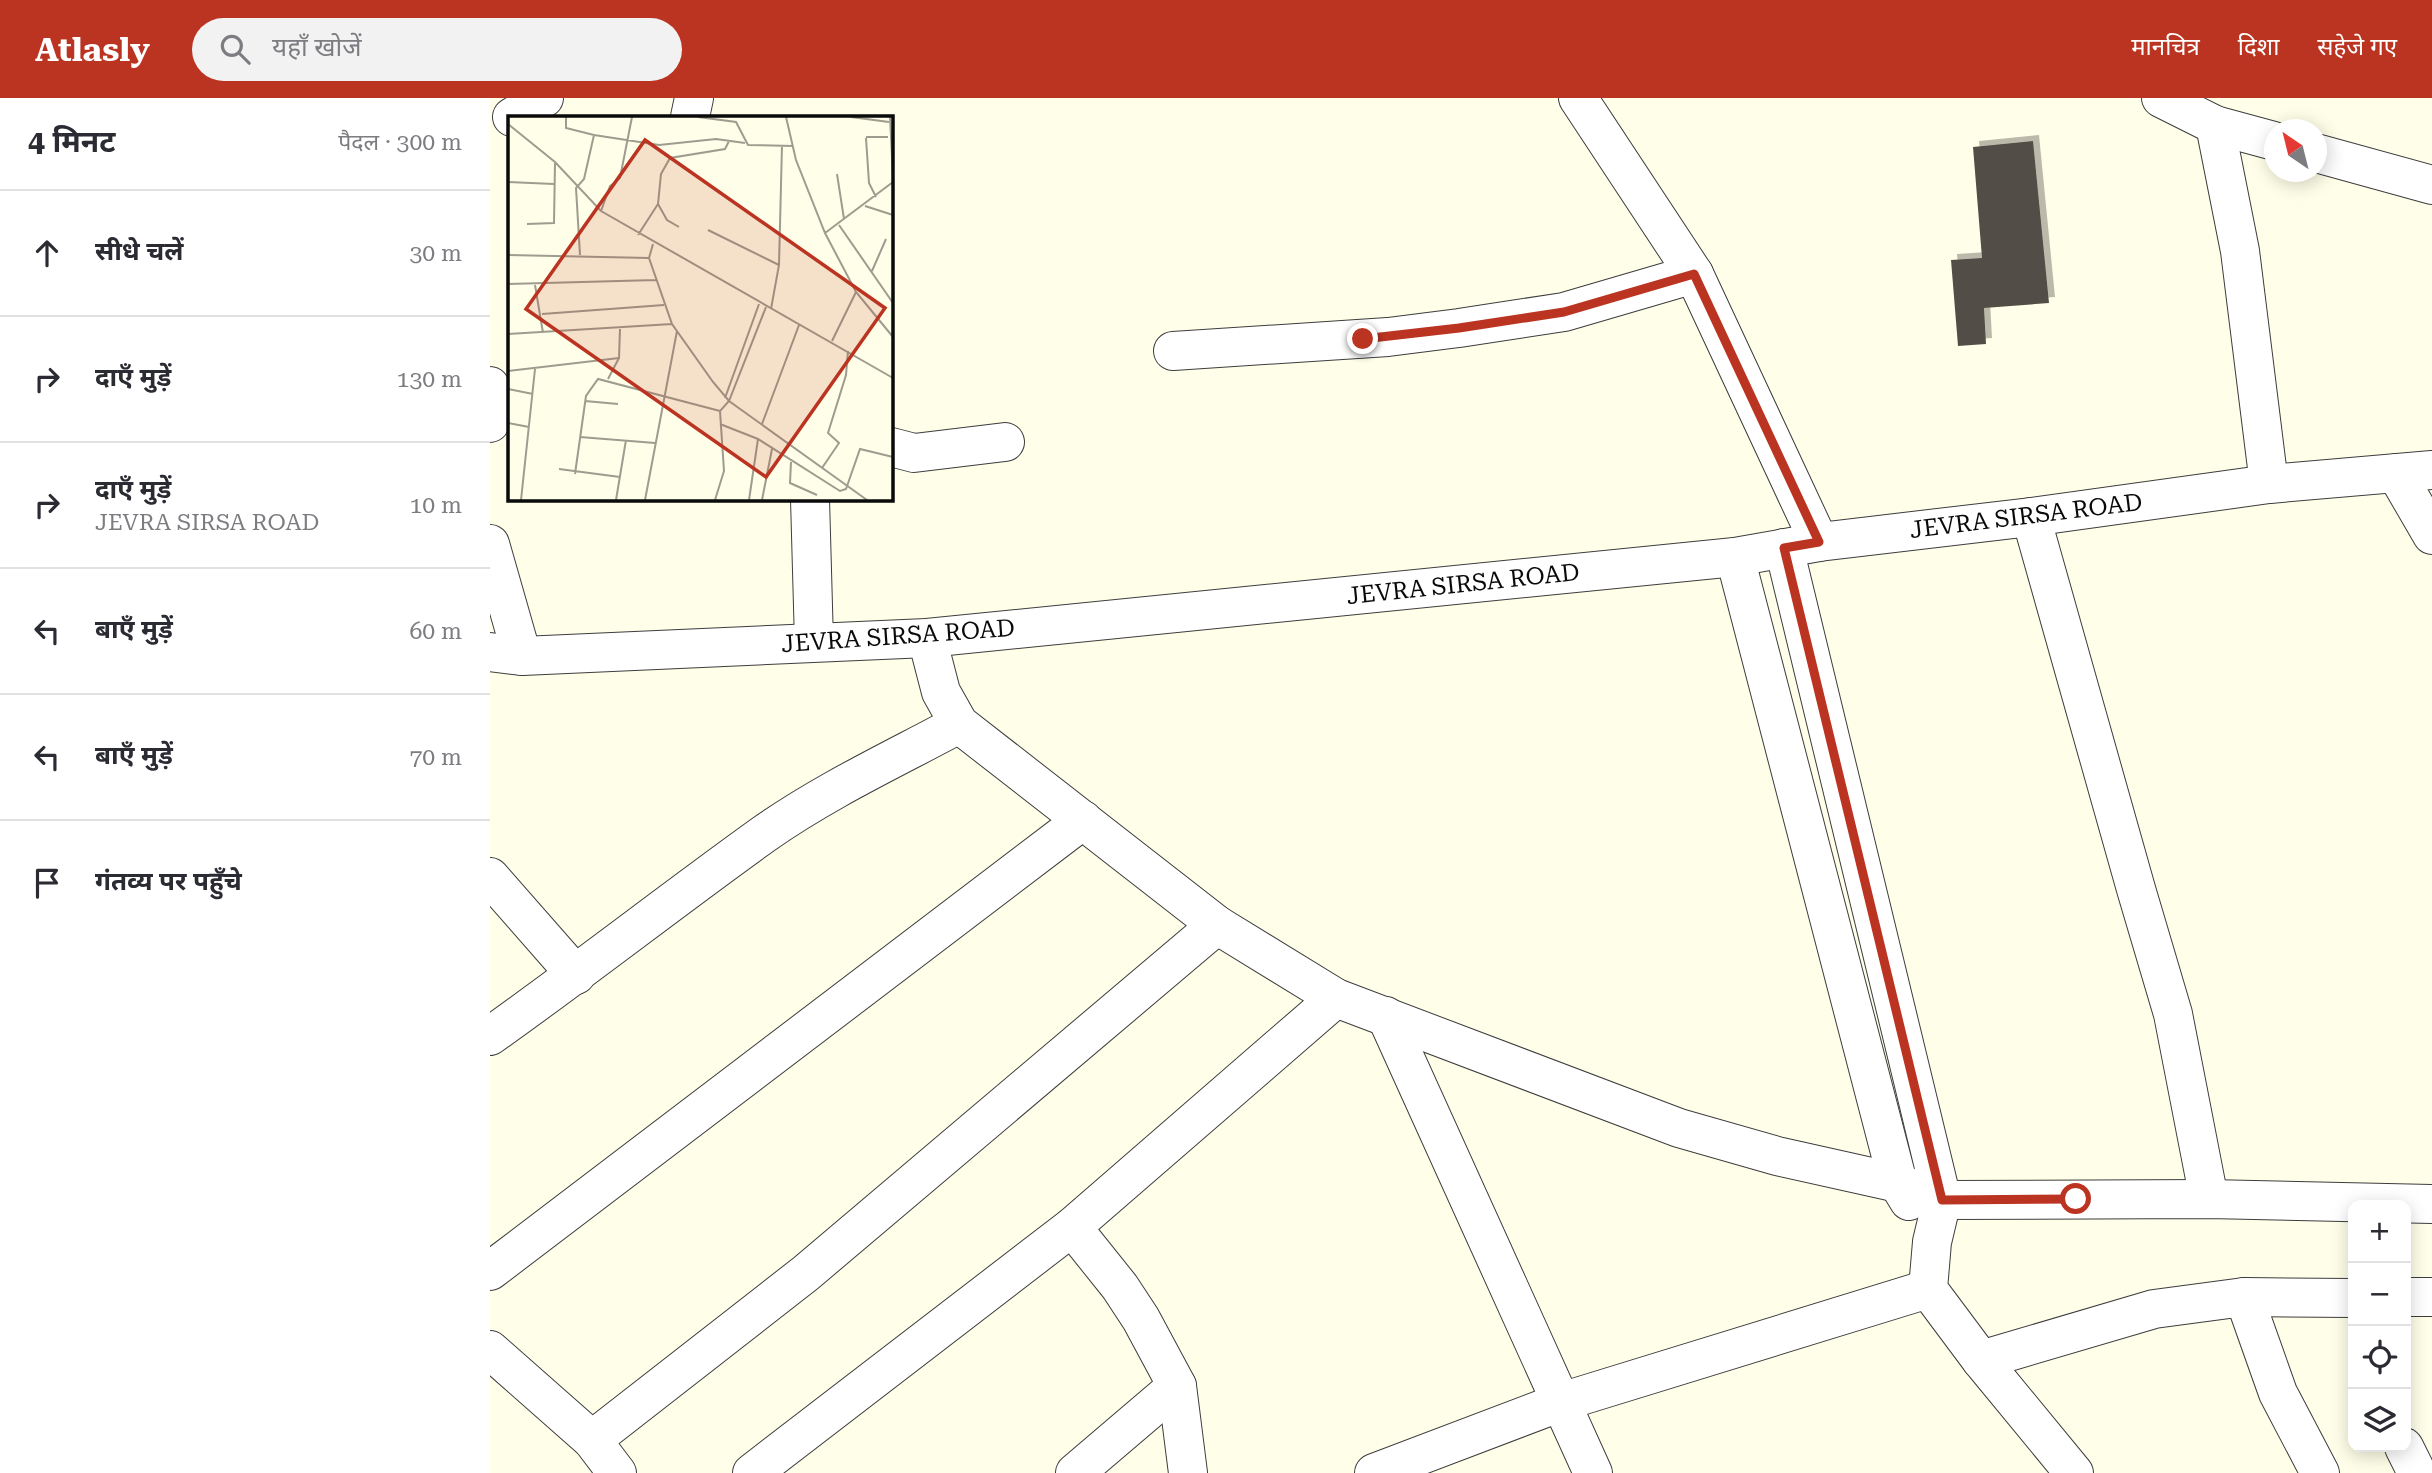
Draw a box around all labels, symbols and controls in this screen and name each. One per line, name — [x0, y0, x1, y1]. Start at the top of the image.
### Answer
search box — [192, 18, 682, 81]
text: Atlasly — [35, 30, 150, 69]
icon: search — [216, 30, 254, 68]
text: यहाँ खोजें — [272, 32, 362, 62]
text: मानचित्र — [2131, 33, 2200, 61]
text: दिशा — [2238, 33, 2279, 61]
text: सहेजे गए — [2317, 33, 2397, 61]
inset map — [508, 116, 892, 500]
north arrow — [2264, 119, 2327, 182]
text: 4 मिनट — [28, 124, 115, 159]
text: पैदल · 300 m — [338, 129, 462, 156]
icon: ahead — [28, 234, 66, 272]
text: सीधे चलें — [95, 236, 184, 266]
text: 30 m — [409, 240, 462, 267]
route end — [1347, 323, 1378, 354]
icon: right — [28, 360, 66, 398]
text: दाएँ मुड़ें — [95, 362, 171, 392]
text: 130 m — [397, 366, 462, 393]
text: दाएँ मुड़ें — [95, 474, 171, 504]
icon: right — [28, 486, 66, 524]
street label: JEVRA SIRSA ROAD — [1908, 488, 2144, 544]
text: 10 m — [409, 492, 462, 519]
text: JEVRA SIRSA ROAD — [95, 509, 319, 536]
street label: JEVRA SIRSA ROAD — [1345, 558, 1581, 610]
icon: left — [28, 612, 66, 650]
text: बाएँ मुड़ें — [95, 614, 173, 644]
street label: JEVRA SIRSA ROAD — [780, 614, 1016, 658]
text: 60 m — [409, 618, 462, 645]
icon: left — [28, 738, 66, 776]
text: बाएँ मुड़ें — [95, 740, 173, 770]
text: 70 m — [409, 744, 462, 771]
icon: arrive — [28, 864, 66, 902]
text: गंतव्य पर पहुँचे — [95, 866, 242, 896]
route start — [2060, 1183, 2091, 1214]
map controls — [2348, 1200, 2411, 1452]
button: + — [2348, 1200, 2411, 1263]
button: − — [2348, 1263, 2411, 1326]
button: locate — [2348, 1326, 2411, 1389]
button: layers — [2348, 1389, 2411, 1452]

